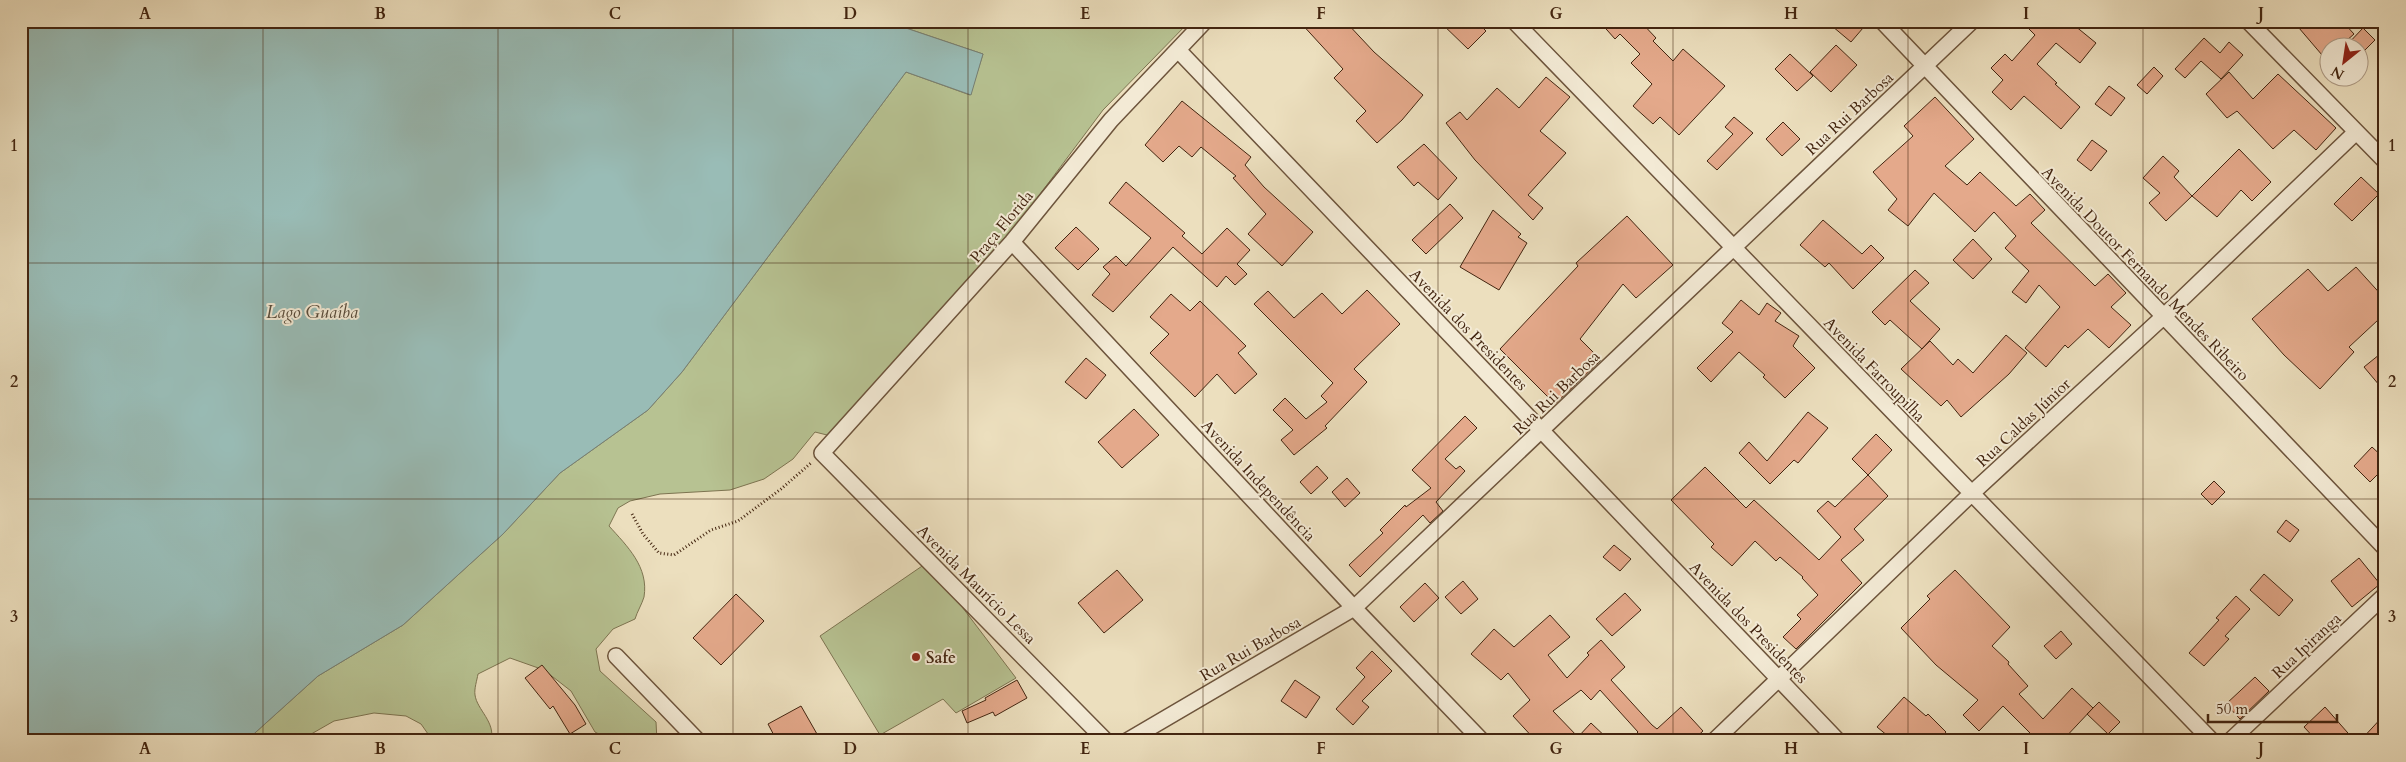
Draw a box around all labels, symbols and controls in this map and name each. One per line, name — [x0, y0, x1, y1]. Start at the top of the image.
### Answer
text: A — [139, 3, 151, 25]
text: B — [374, 3, 386, 25]
text: C — [609, 3, 621, 25]
text: D — [843, 3, 857, 25]
text: E — [1080, 3, 1090, 25]
text: F — [1316, 3, 1326, 25]
text: G — [1549, 3, 1563, 25]
text: H — [1784, 3, 1798, 25]
text: I — [2023, 3, 2029, 25]
text: J — [2256, 3, 2264, 25]
north arrow — [2318, 38, 2368, 88]
text: N — [2328, 62, 2348, 84]
street label: Rua Rui Barbosa — [1801, 67, 1899, 160]
text: 1 — [10, 135, 18, 157]
text: 1 — [2388, 135, 2396, 157]
street label: Avenida Doutor Fernando Mendes Ribeiro — [2037, 162, 2254, 386]
street label: Praça Florida — [965, 186, 1039, 268]
street label: Avenida dos Presidentes — [1404, 264, 1532, 396]
water label: Lago Guaíba — [266, 300, 358, 325]
street label: Avenida Farroupilha — [1818, 312, 1930, 427]
street label: Rua Rui Barbosa — [1508, 346, 1605, 440]
text: 2 — [10, 371, 18, 393]
text: 2 — [2388, 371, 2396, 393]
street label: Rua Caldas Júnior — [1972, 373, 2076, 472]
street label: Avenida Independência — [1196, 415, 1321, 546]
street label: Avenida Maurício Lessa — [912, 520, 1041, 649]
street label: Avenida dos Presidentes — [1684, 557, 1812, 689]
text: 3 — [10, 606, 18, 628]
text: 3 — [2388, 606, 2396, 628]
street label: Rua Ipiranga — [2267, 608, 2346, 684]
street label: Rua Rui Barbosa — [1196, 611, 1305, 687]
place label: Safe — [926, 647, 956, 669]
marker: Safe — [910, 651, 922, 663]
scale bar — [2208, 692, 2337, 724]
text: 50 m — [2216, 699, 2248, 719]
text: A — [139, 738, 151, 760]
text: B — [374, 738, 386, 760]
text: C — [609, 738, 621, 760]
text: D — [843, 738, 857, 760]
text: E — [1080, 738, 1090, 760]
text: F — [1316, 738, 1326, 760]
text: G — [1549, 738, 1563, 760]
text: H — [1784, 738, 1798, 760]
text: I — [2023, 738, 2029, 760]
text: J — [2256, 738, 2264, 760]

